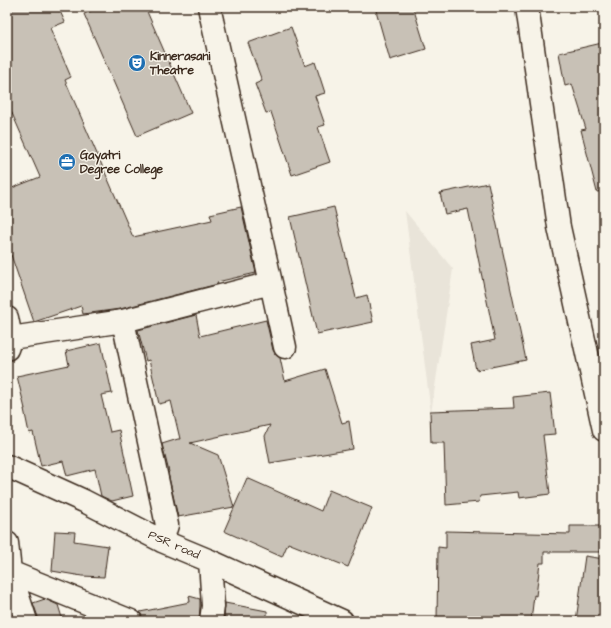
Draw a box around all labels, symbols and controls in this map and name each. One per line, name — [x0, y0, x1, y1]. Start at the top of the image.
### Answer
place label: Kinnerasani Theatre — [149, 48, 210, 79]
theatre icon: Kinnerasani Theatre — [127, 53, 147, 73]
place label: Gayatri Degree College — [80, 147, 164, 180]
office icon: Gayatri Degree College — [57, 152, 77, 172]
street label: PSR road — [146, 527, 202, 563]

